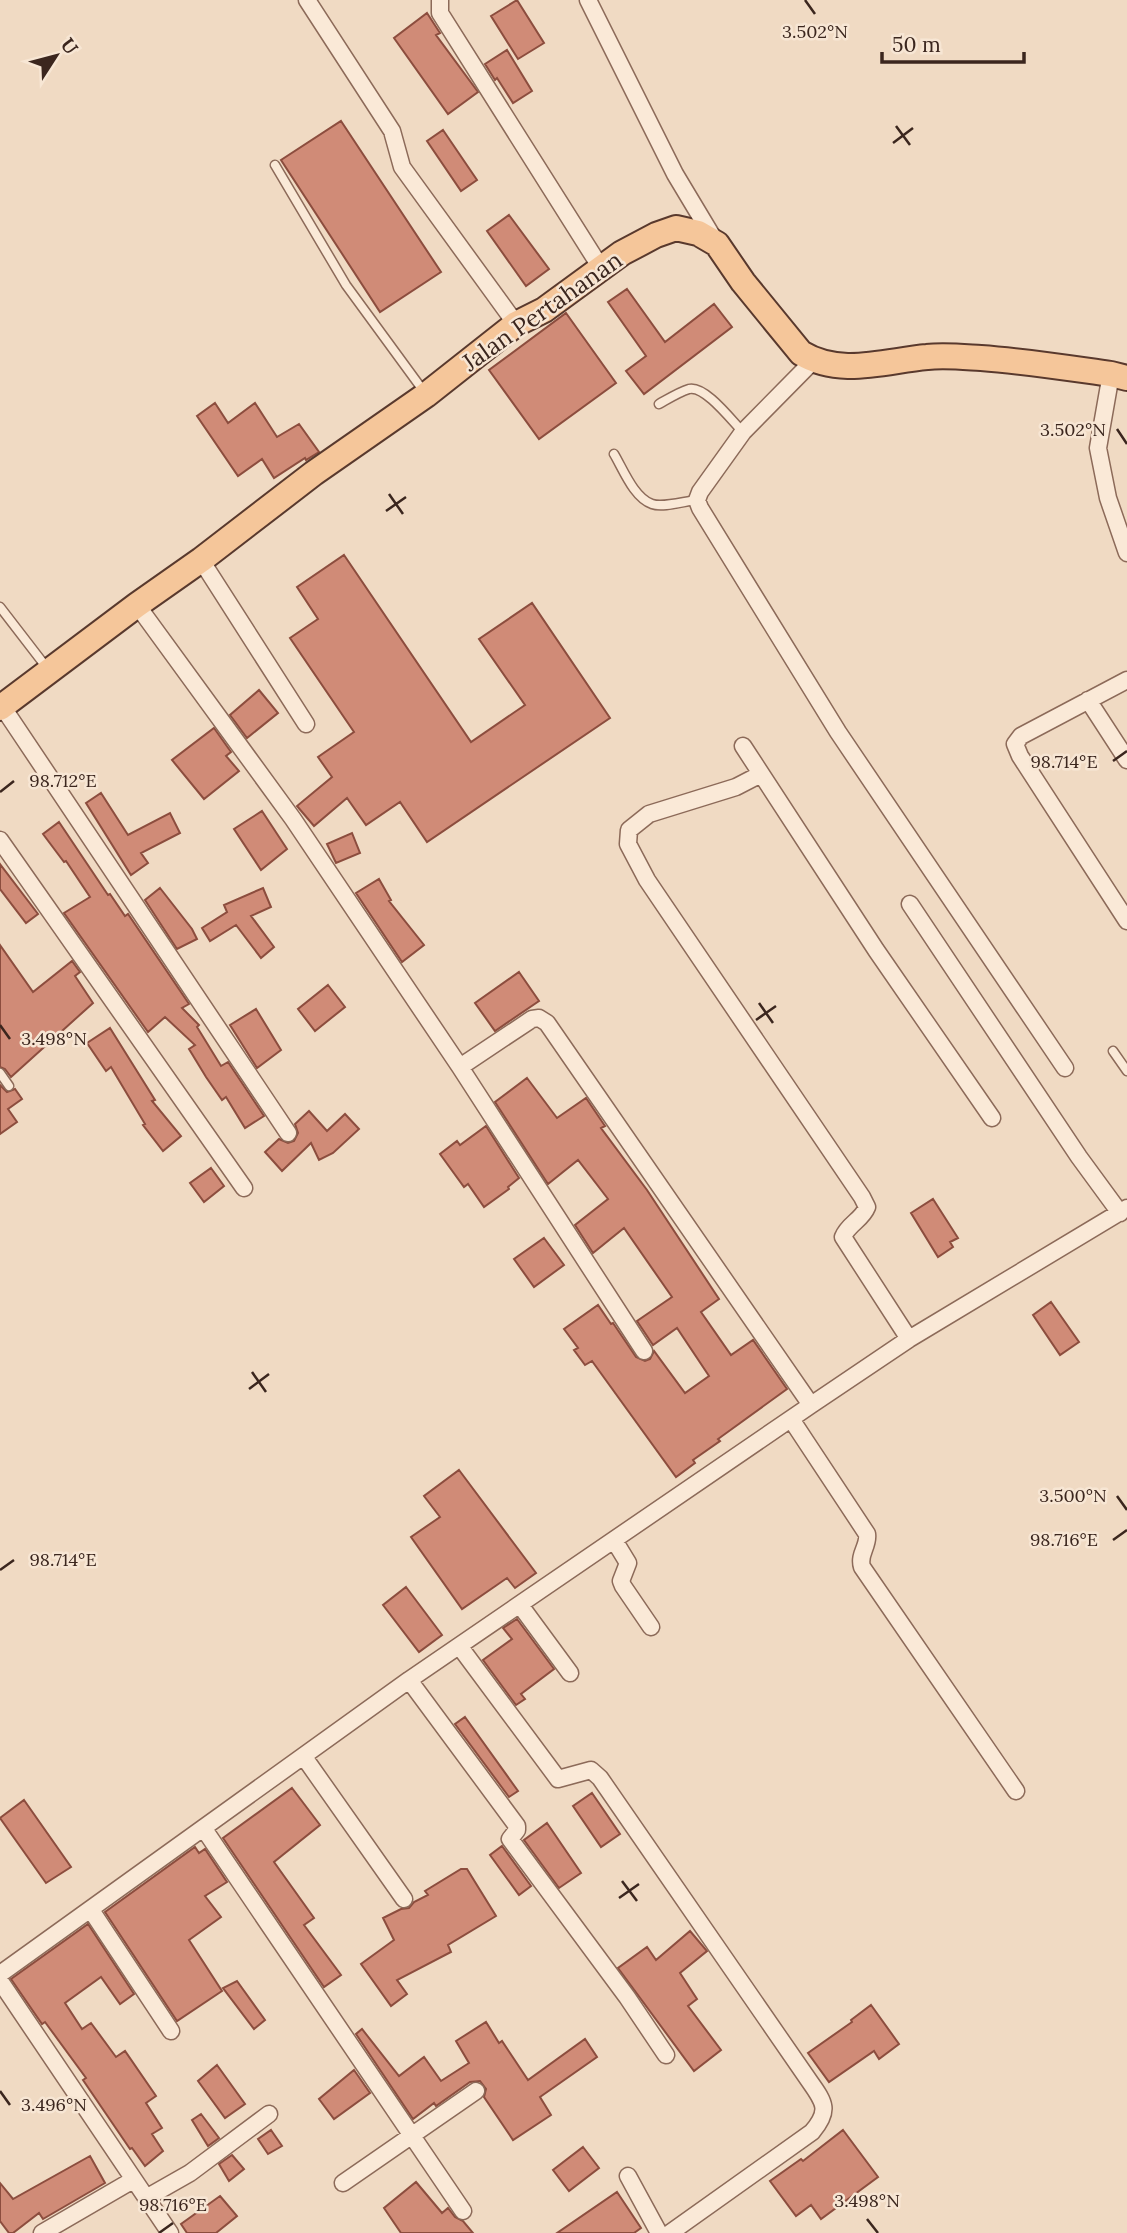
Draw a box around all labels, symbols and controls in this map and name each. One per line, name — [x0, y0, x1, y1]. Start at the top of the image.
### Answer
text: 3.502°N — [782, 20, 848, 43]
north arrow — [21, 21, 91, 91]
scale bar — [882, 21, 1024, 65]
text: 50 m — [892, 31, 941, 58]
text: U — [56, 33, 84, 59]
street label: Jalan Pertahanan — [455, 244, 628, 378]
text: 3.502°N — [1040, 418, 1106, 441]
text: 98.714°E — [1030, 750, 1098, 773]
text: 98.712°E — [29, 769, 97, 792]
text: 3.498°N — [21, 1027, 87, 1050]
text: 3.500°N — [1039, 1484, 1107, 1507]
text: 98.716°E — [1030, 1528, 1098, 1551]
text: 98.714°E — [29, 1548, 97, 1571]
text: 3.496°N — [21, 2093, 87, 2116]
text: 3.498°N — [834, 2189, 900, 2212]
text: 98.716°E — [139, 2193, 207, 2216]

